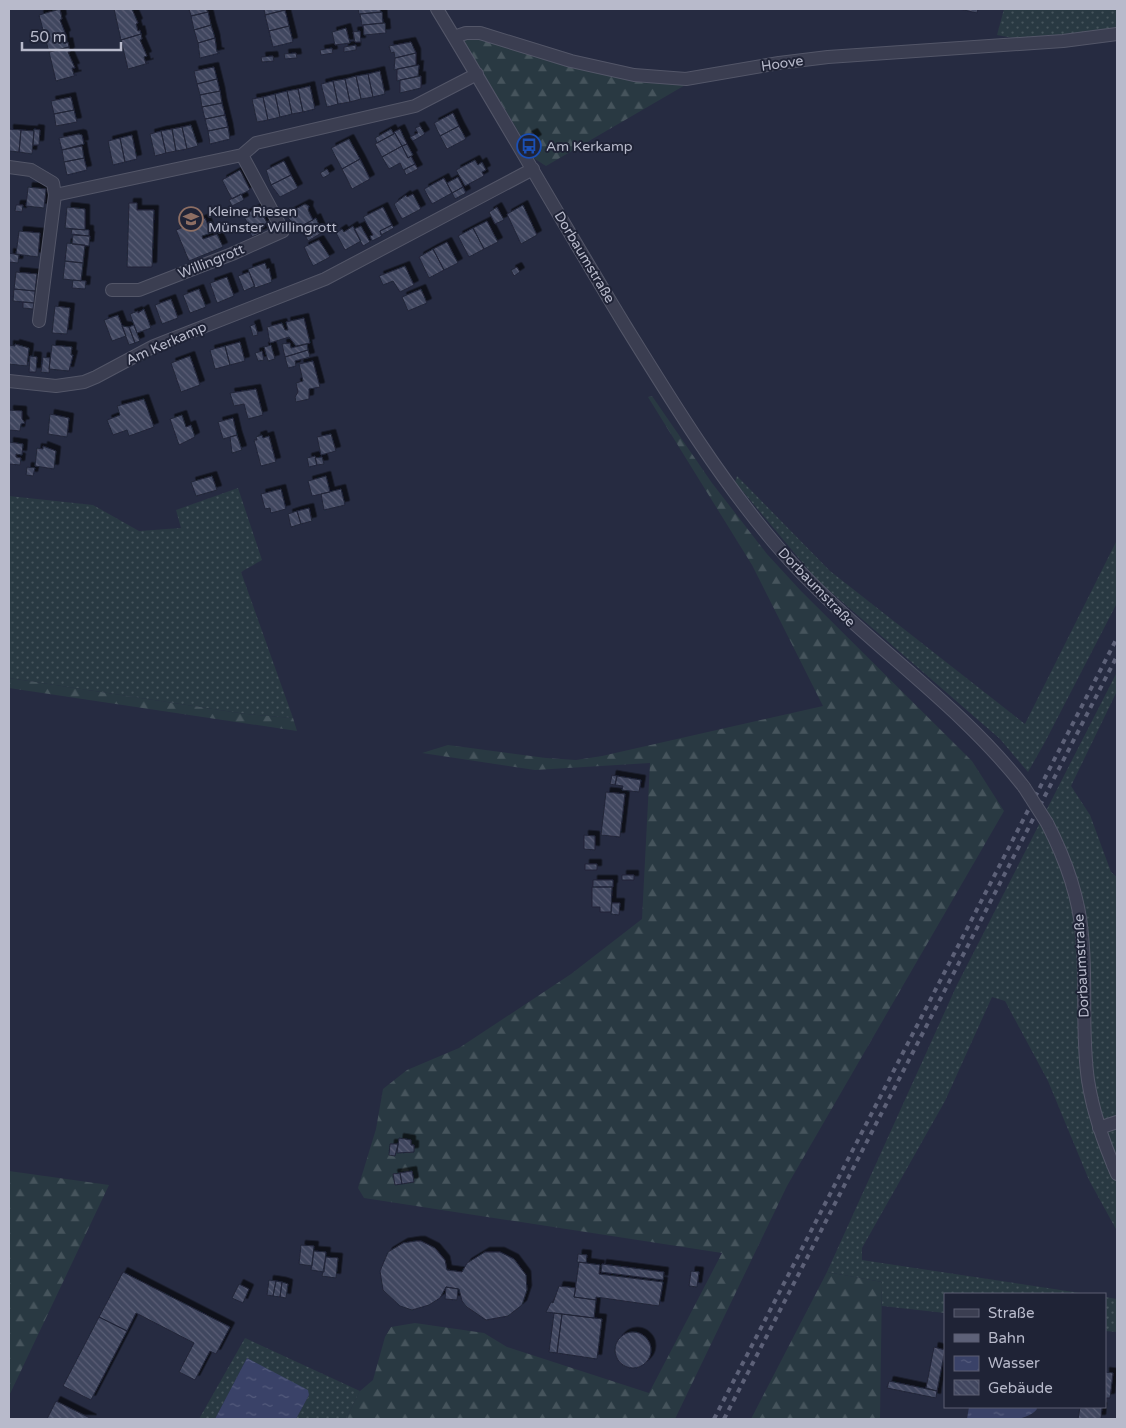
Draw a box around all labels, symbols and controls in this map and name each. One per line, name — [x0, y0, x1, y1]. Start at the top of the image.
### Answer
scale bar — [22, 20, 121, 52]
text: 50 m — [30, 28, 67, 46]
street label: Hoove — [760, 52, 804, 75]
bus stop icon: Am Kerkamp — [516, 133, 542, 159]
place label: Am Kerkamp — [546, 138, 633, 155]
place label: Kleine Riesen Münster Willingrott — [208, 203, 338, 236]
school or university icon: Kleine Riesen Münster Willingrott — [178, 206, 204, 232]
street label: Dorbaumstraße — [551, 208, 619, 306]
street label: Willingrott — [176, 240, 247, 282]
street label: Am Kerkamp — [123, 318, 209, 369]
street label: Dorbaumstraße — [774, 544, 859, 631]
street label: Dorbaumstraße — [1070, 914, 1093, 1018]
legend — [944, 1293, 1106, 1408]
text: Straße — [988, 1304, 1034, 1322]
text: Bahn — [988, 1329, 1025, 1347]
text: Wasser — [988, 1354, 1040, 1372]
text: Gebäude — [988, 1379, 1053, 1397]

